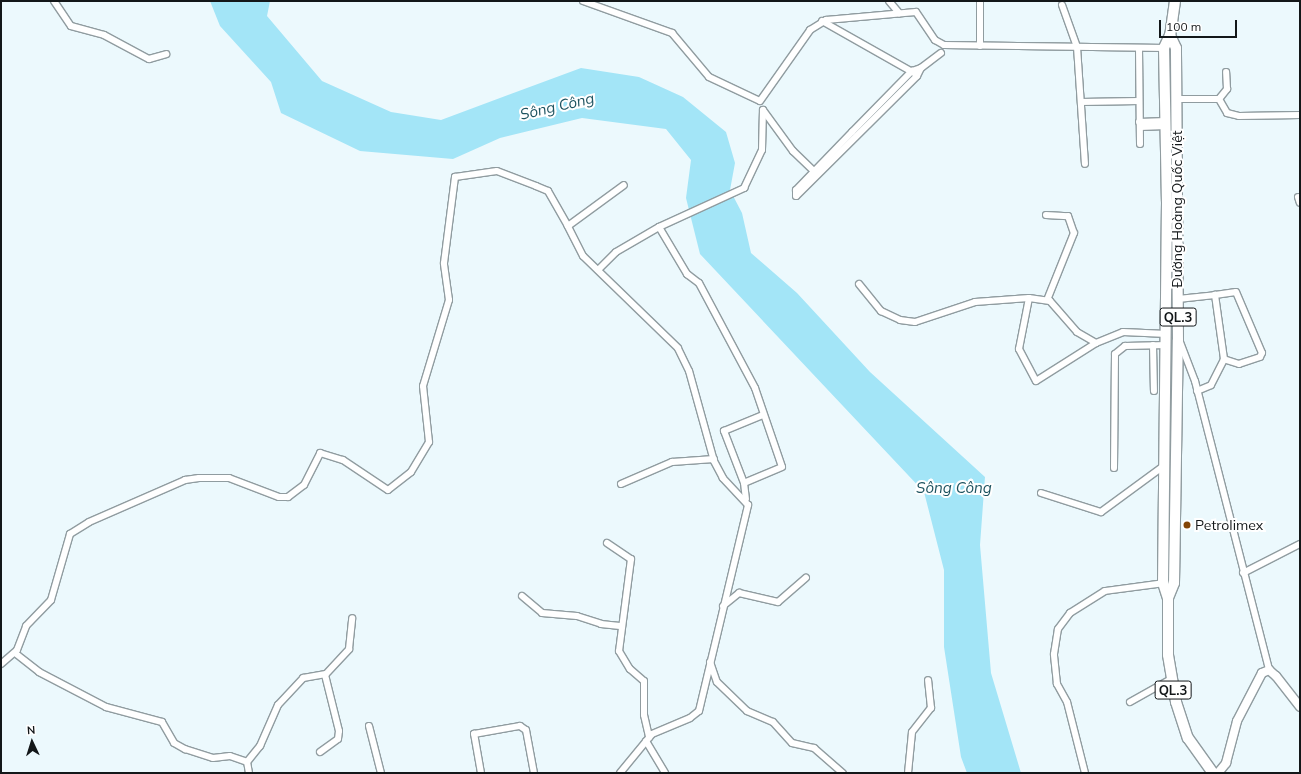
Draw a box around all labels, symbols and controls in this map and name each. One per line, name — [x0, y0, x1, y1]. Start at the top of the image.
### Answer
scale bar — [1161, 12, 1239, 38]
text: 100 m — [1166, 19, 1201, 34]
water label: Sông Công — [518, 89, 596, 123]
street label: Đường Hoàng Quốc Việt — [1169, 130, 1185, 288]
road number: QL.3 — [1159, 306, 1197, 328]
water label: Sông Công — [916, 479, 992, 497]
place label: Petrolimex — [1195, 517, 1263, 533]
marker: Petrolimex — [1182, 520, 1192, 530]
road number: QL.3 — [1154, 679, 1192, 701]
north arrow — [12, 722, 52, 762]
text: N — [27, 723, 36, 737]

